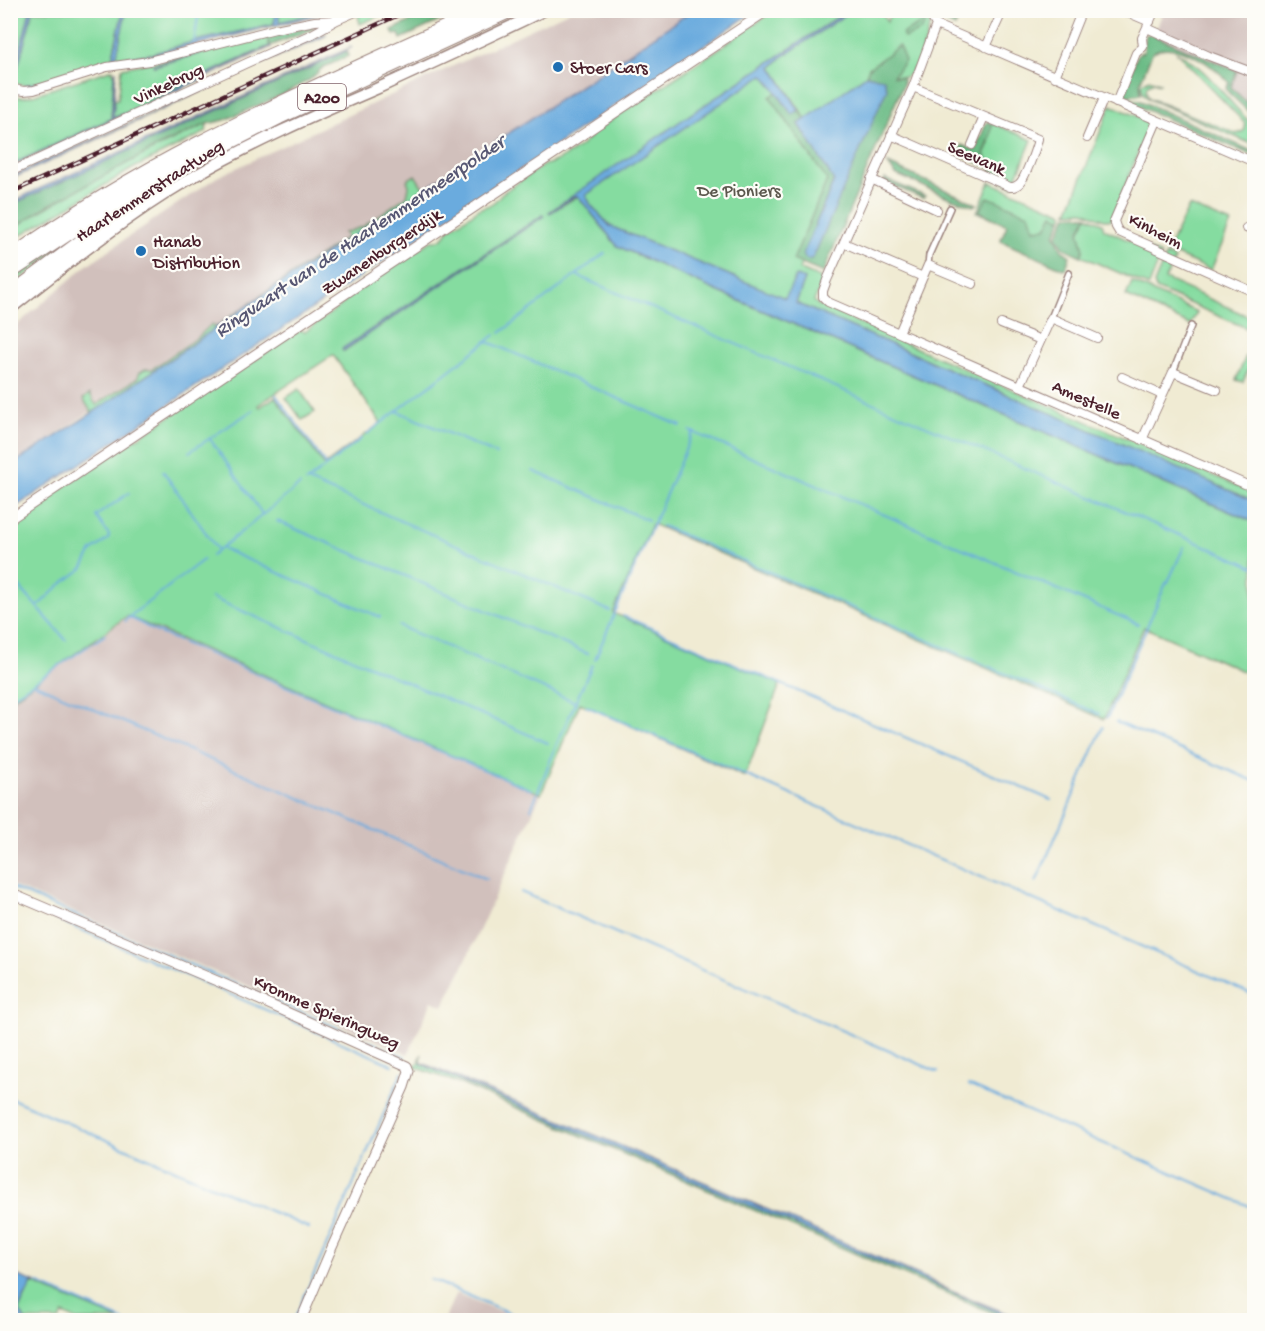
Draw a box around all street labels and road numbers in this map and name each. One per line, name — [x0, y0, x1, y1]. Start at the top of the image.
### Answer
street label: Vinkebrug — [130, 60, 207, 111]
road number: A200 — [298, 84, 346, 110]
street label: Haarlemmerstraatweg — [72, 136, 228, 248]
street label: Seevank — [944, 137, 1010, 182]
street label: Zwanenburgerdijk — [319, 204, 448, 301]
street label: Kinheim — [1124, 210, 1186, 255]
street label: Amestelle — [1048, 377, 1124, 426]
street label: Kromme Spieringweg — [250, 972, 402, 1055]

